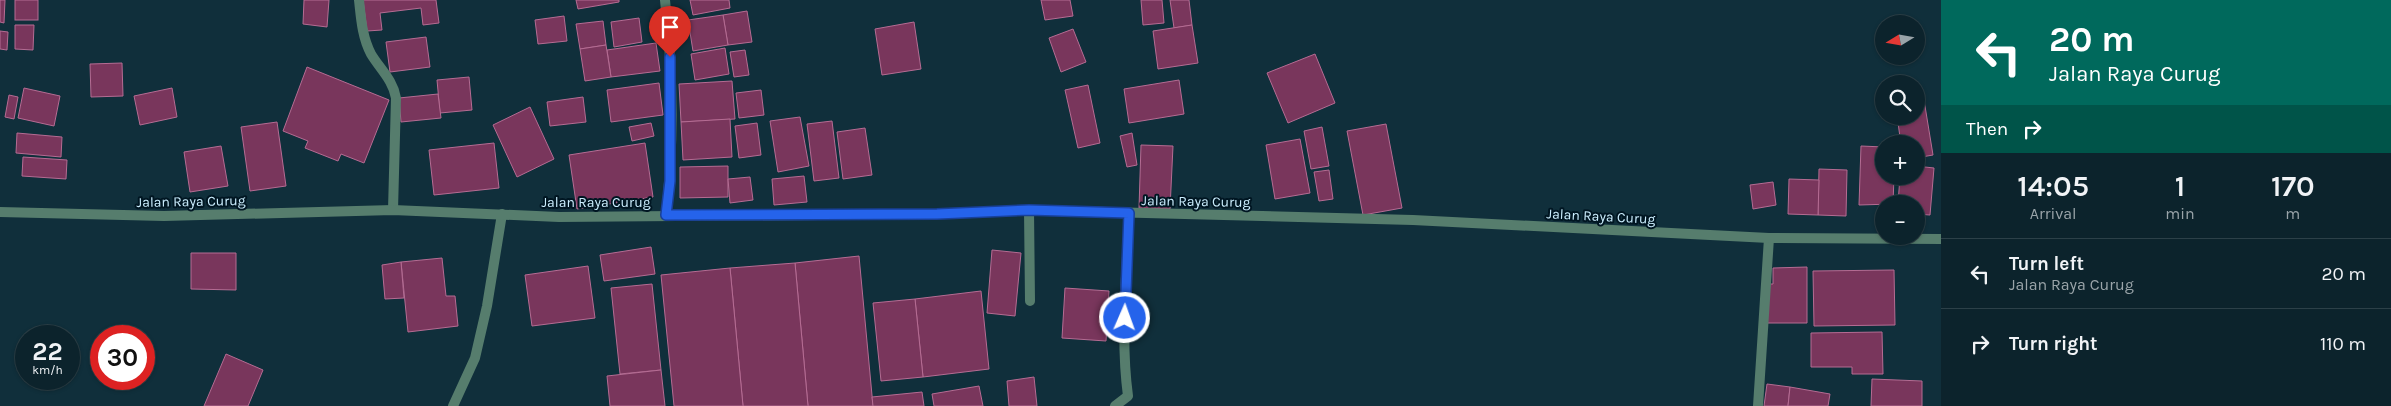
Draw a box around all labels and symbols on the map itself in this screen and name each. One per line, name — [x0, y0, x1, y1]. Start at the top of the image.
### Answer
pin — [649, 6, 691, 57]
north arrow — [1875, 15, 1925, 65]
street label: Jalan Raya Curug — [136, 192, 246, 211]
street label: Jalan Raya Curug — [1141, 192, 1251, 211]
street label: Jalan Raya Curug — [541, 194, 651, 211]
street label: Jalan Raya Curug — [1546, 205, 1656, 228]
position arrow — [1098, 291, 1150, 343]
speed limit sign: 30 — [90, 325, 155, 390]

